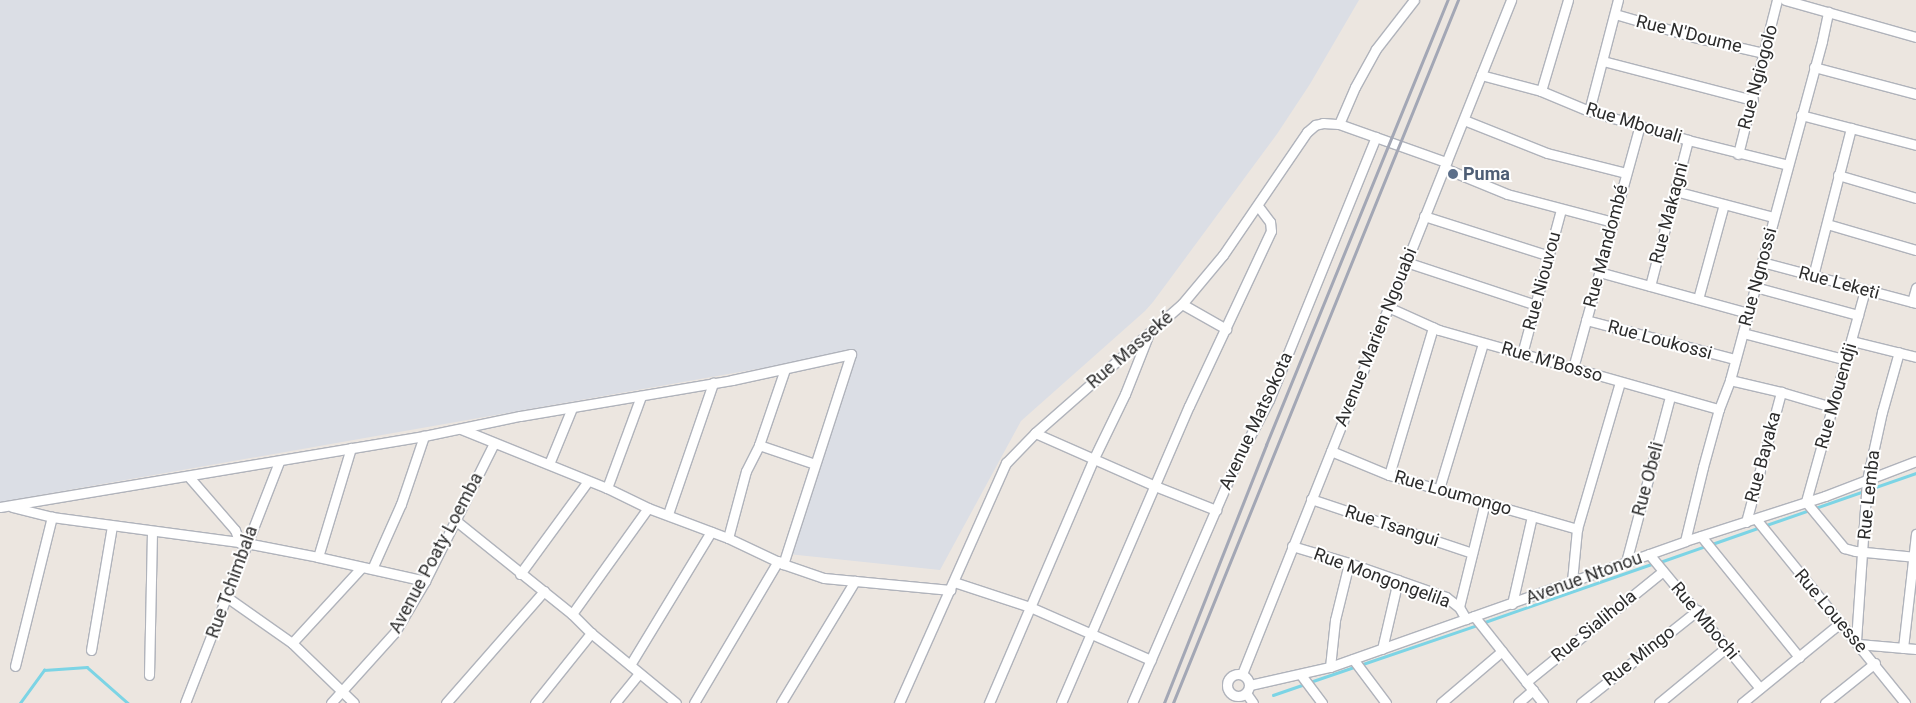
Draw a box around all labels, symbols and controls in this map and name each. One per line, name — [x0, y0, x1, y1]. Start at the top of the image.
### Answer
street label: Rue N'Doume — [1634, 10, 1744, 58]
street label: Rue Ngiogolo — [1734, 22, 1782, 132]
street label: Rue Mbouali — [1583, 98, 1685, 148]
street label: Rue Makagni — [1645, 160, 1693, 266]
place label: Puma — [1463, 163, 1510, 185]
marker: Puma — [1447, 168, 1459, 180]
street label: Rue Mandombé — [1579, 182, 1633, 310]
street label: Rue Ngnossi — [1734, 225, 1782, 329]
street label: Rue Niouvou — [1518, 229, 1566, 333]
street label: Avenue Marien Ngouabi — [1330, 245, 1422, 429]
street label: Rue Leketi — [1796, 262, 1882, 304]
street label: Rue Masseké — [1082, 307, 1178, 393]
street label: Rue Loukossi — [1605, 316, 1715, 364]
street label: Rue M'Bosso — [1499, 337, 1605, 387]
street label: Rue Mouendji — [1811, 341, 1861, 451]
street label: Avenue Matsokota — [1215, 349, 1297, 493]
street label: Rue Bayaka — [1741, 409, 1785, 505]
street label: Rue Obeli — [1628, 440, 1668, 518]
street label: Rue Lemba — [1854, 449, 1884, 541]
street label: Rue Loumongo — [1392, 466, 1514, 520]
street label: Avenue Poaty Loemba — [385, 469, 487, 637]
street label: Rue Tsangui — [1342, 501, 1442, 551]
street label: Rue Tchimbala — [202, 523, 262, 641]
street label: Rue Mongongelila — [1311, 543, 1453, 613]
street label: Avenue Ntonou — [1523, 547, 1645, 609]
street label: Rue Louesse — [1790, 565, 1872, 657]
street label: Rue Mbochi — [1666, 578, 1744, 664]
street label: Rue Sialihola — [1547, 585, 1641, 667]
street label: Rue Mingo — [1599, 621, 1679, 691]

